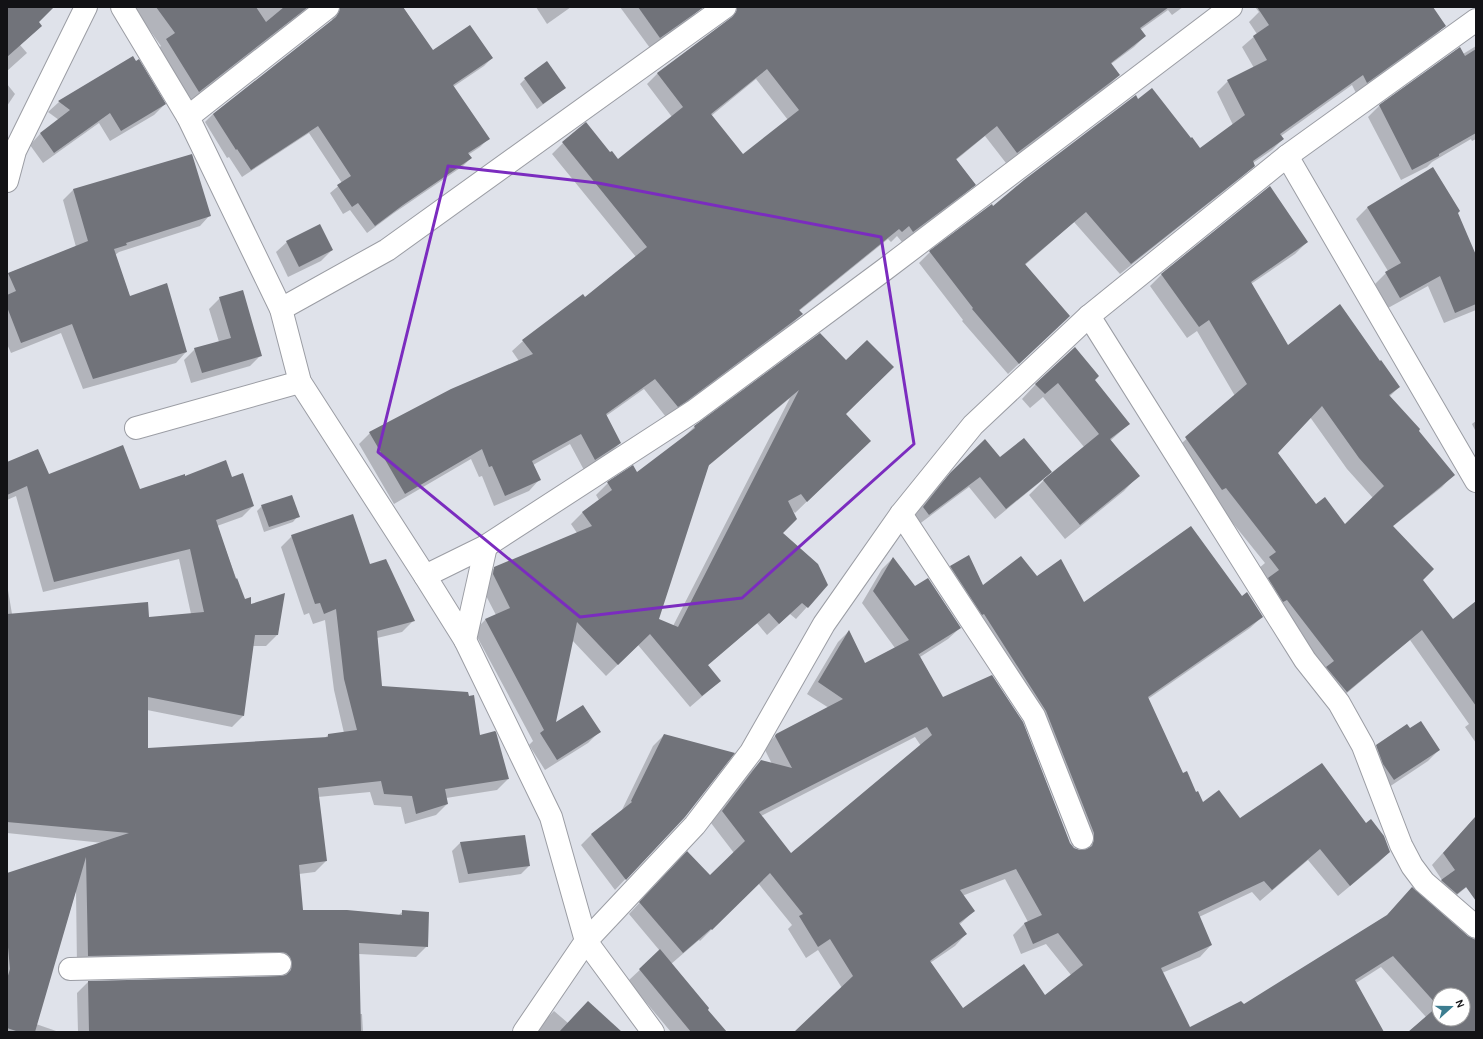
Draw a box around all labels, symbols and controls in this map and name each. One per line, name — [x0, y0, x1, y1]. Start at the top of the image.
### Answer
north arrow — [1431, 987, 1471, 1027]
text: N — [1452, 998, 1467, 1010]

